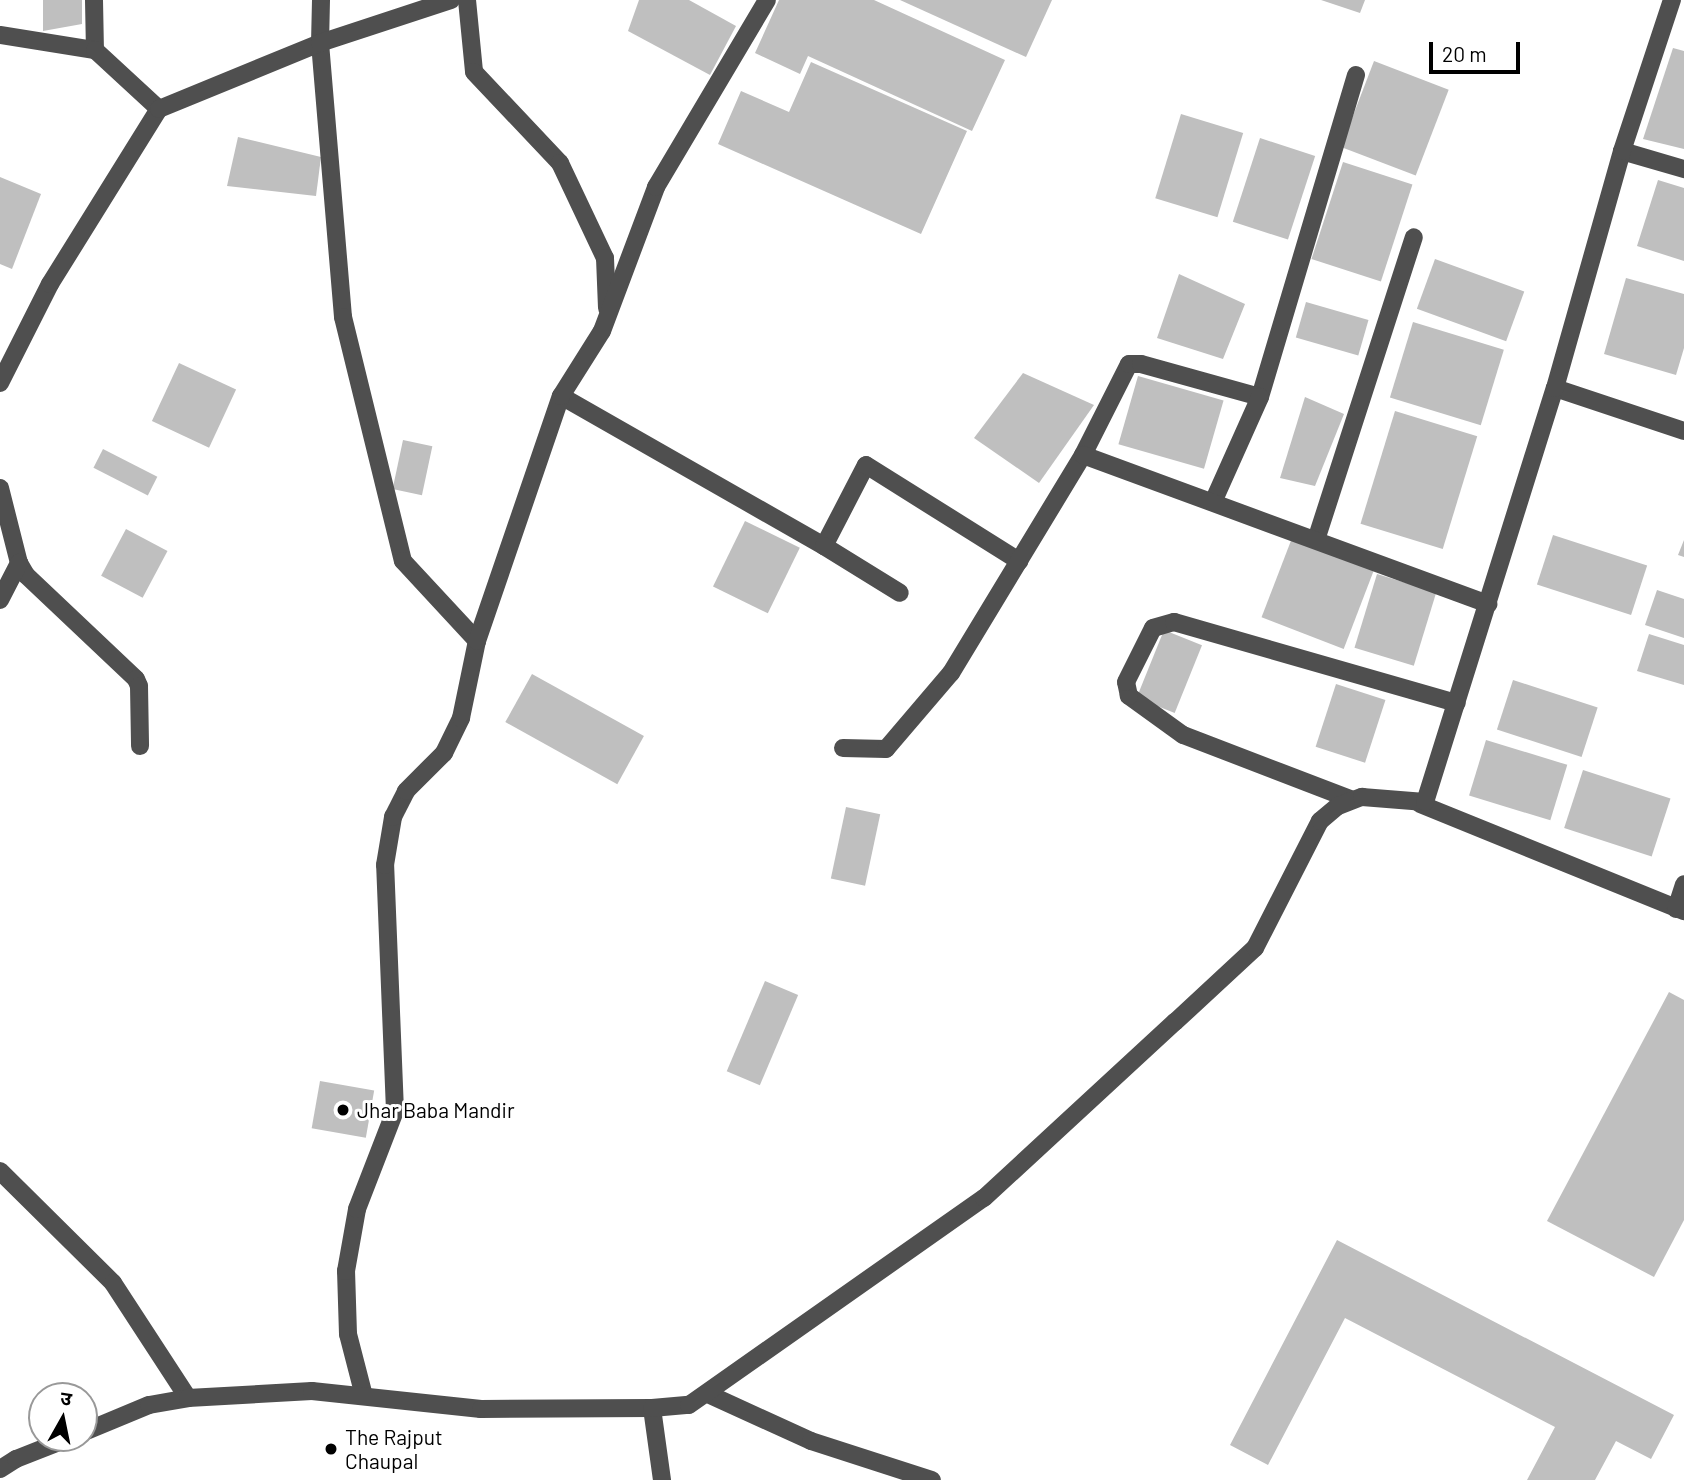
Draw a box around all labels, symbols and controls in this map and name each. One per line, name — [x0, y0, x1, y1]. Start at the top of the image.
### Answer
scale bar — [1432, 28, 1523, 72]
text: 20 m — [1442, 41, 1487, 66]
place label: Jhar Baba Mandir — [357, 1097, 515, 1123]
marker: Jhar Baba Mandir — [335, 1102, 351, 1118]
north arrow — [28, 1382, 98, 1452]
text: उ — [59, 1386, 73, 1410]
place label: The Rajput Chaupal — [345, 1424, 443, 1474]
marker: The Rajput Chaupal — [323, 1441, 339, 1457]

